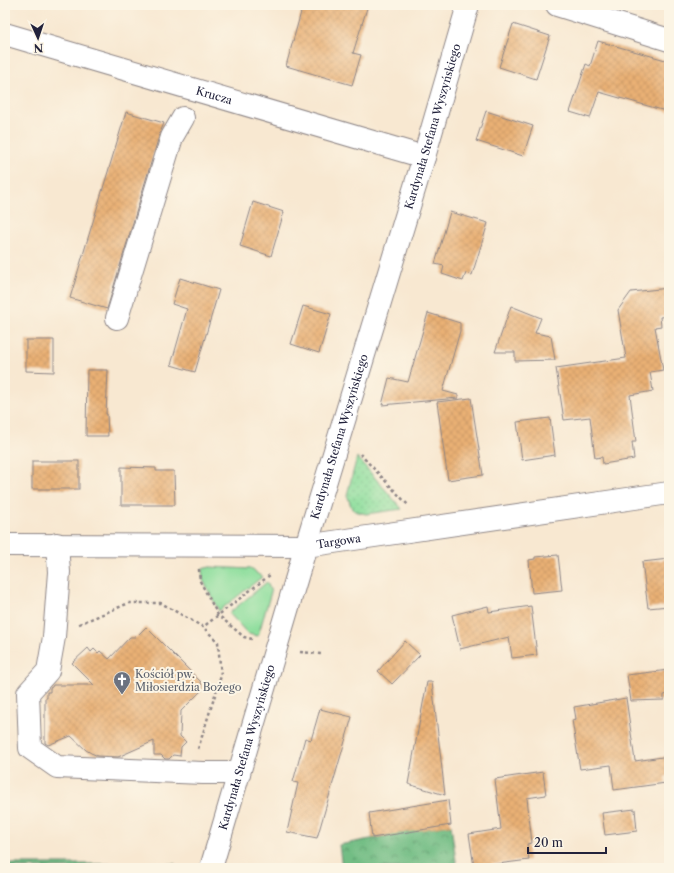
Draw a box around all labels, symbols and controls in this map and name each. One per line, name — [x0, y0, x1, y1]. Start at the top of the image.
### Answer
north arrow — [18, 18, 58, 58]
text: N — [33, 41, 44, 55]
street label: Kardynała Stefana Wyszyńskiego — [402, 42, 464, 211]
street label: Krucza — [194, 83, 234, 107]
street label: Kardynała Stefana Wyszyńskiego — [308, 352, 371, 521]
street label: Targowa — [316, 531, 362, 551]
street label: Kardynała Stefana Wyszyńskiego — [216, 663, 278, 831]
place label: Kościół pw. Miłosierdzia Bożego — [135, 667, 242, 694]
church icon: Kościół pw. Miłosierdzia Bożego — [112, 670, 132, 695]
scale bar — [528, 829, 606, 855]
text: 20 m — [534, 835, 563, 850]

